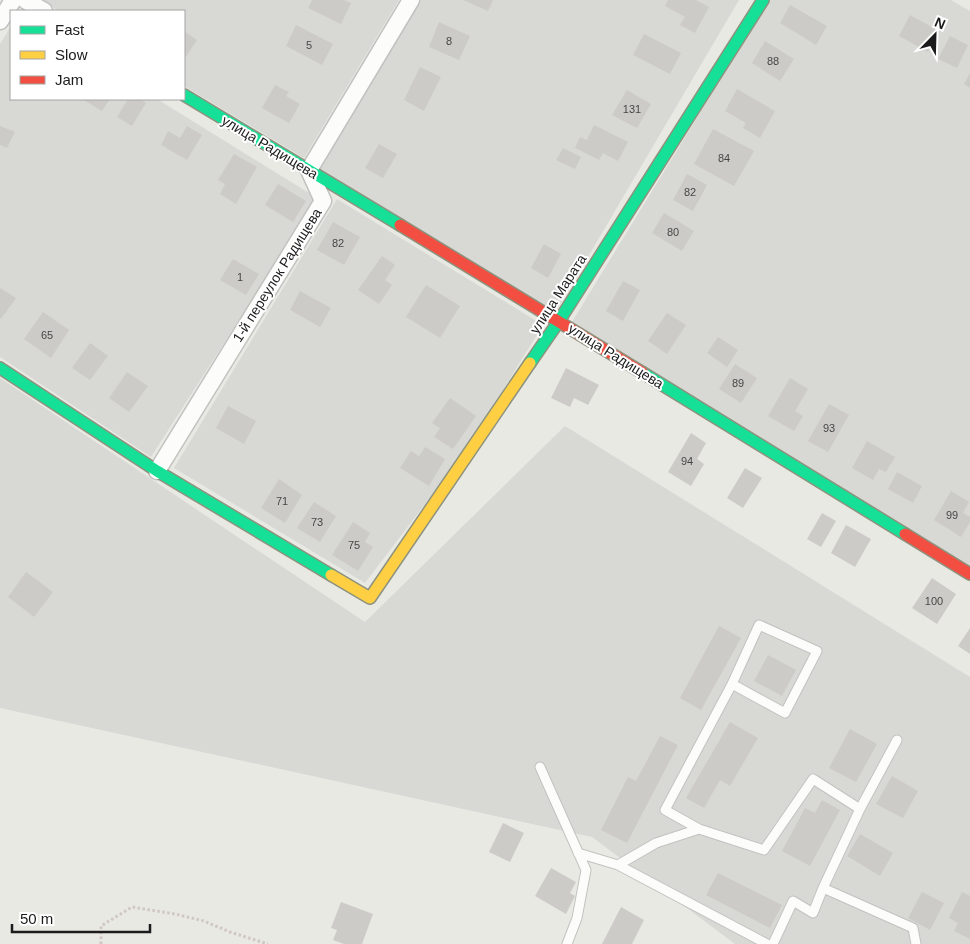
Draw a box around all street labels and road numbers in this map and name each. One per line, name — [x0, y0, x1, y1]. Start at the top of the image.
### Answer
street label: улица Радищева — [219, 112, 321, 182]
street label: 1-й переулок Радищева — [229, 205, 325, 345]
street label: улица Марата — [526, 251, 590, 337]
street label: улица Радищева — [565, 320, 667, 392]

